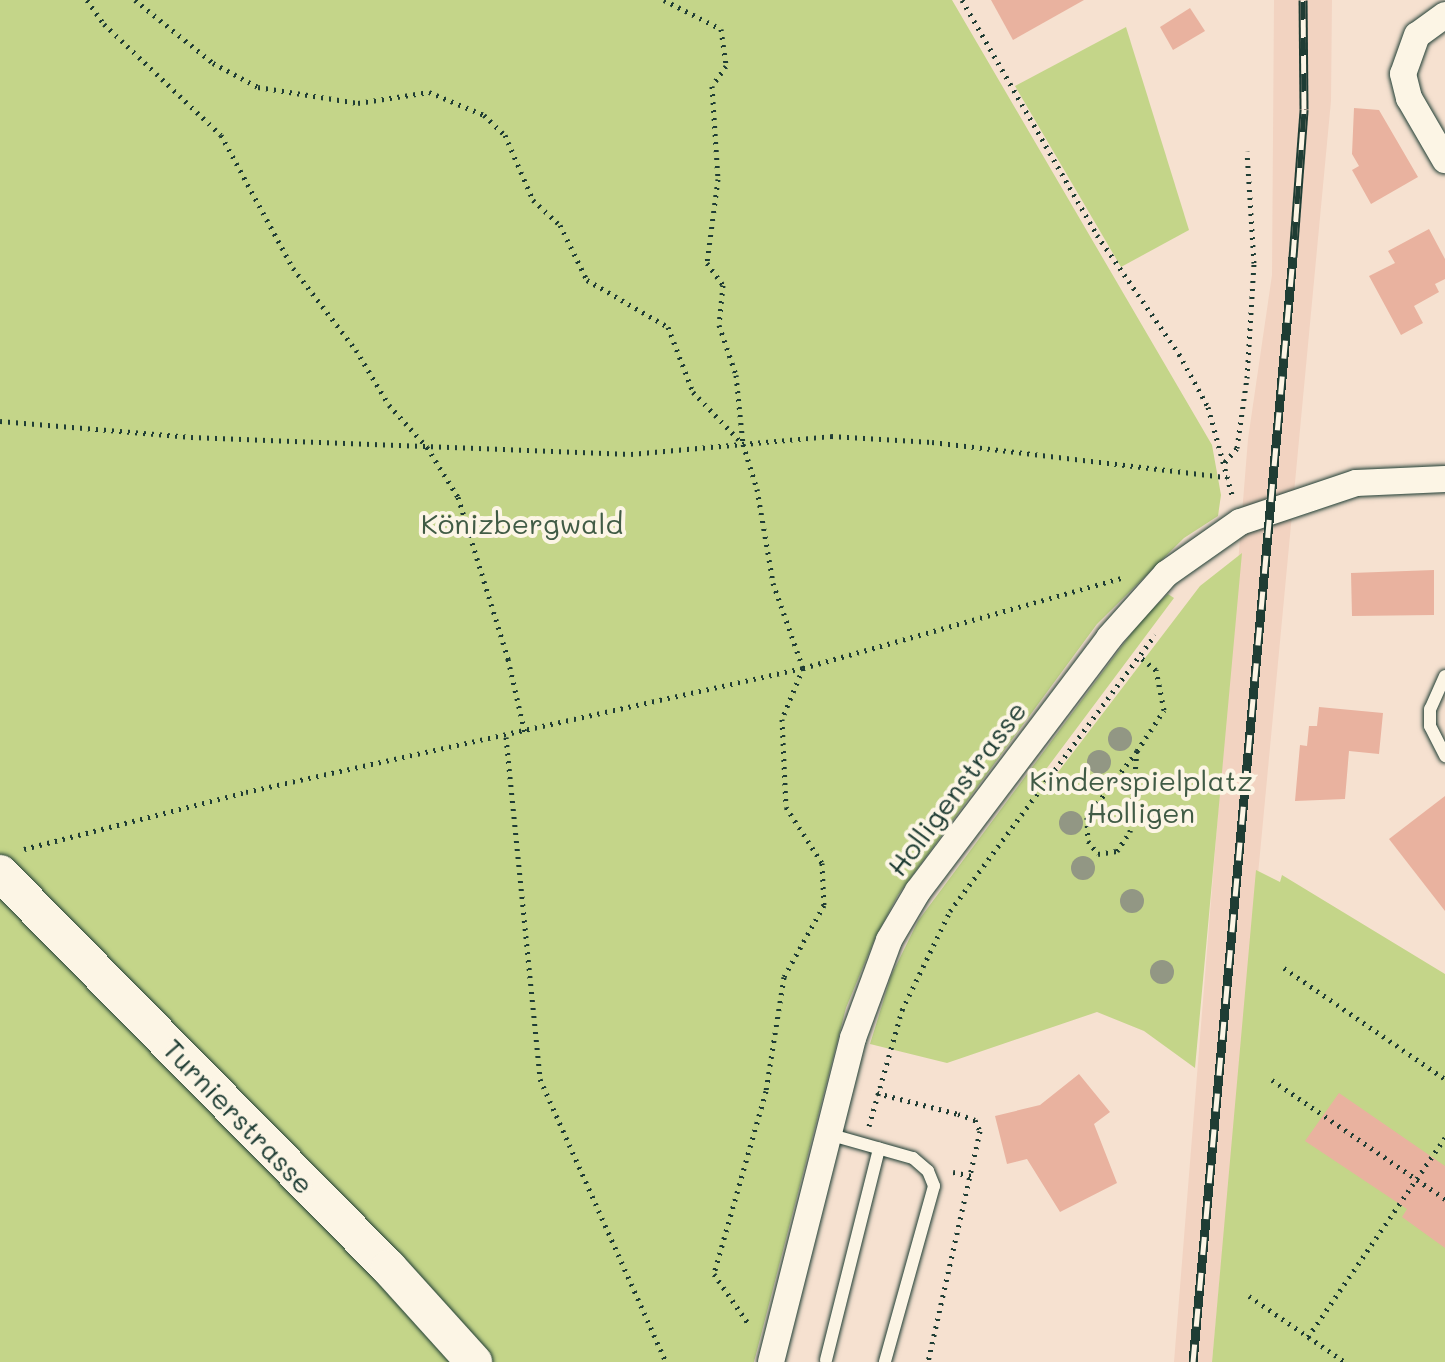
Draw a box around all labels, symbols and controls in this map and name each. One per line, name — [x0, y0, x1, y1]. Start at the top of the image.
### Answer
park label: Könizbergwald — [421, 506, 623, 540]
street label: Holligenstrasse — [879, 694, 1033, 882]
park label: Kinderspielplatz Holligen — [1029, 763, 1253, 829]
street label: Turnierstrasse — [157, 1032, 321, 1200]

